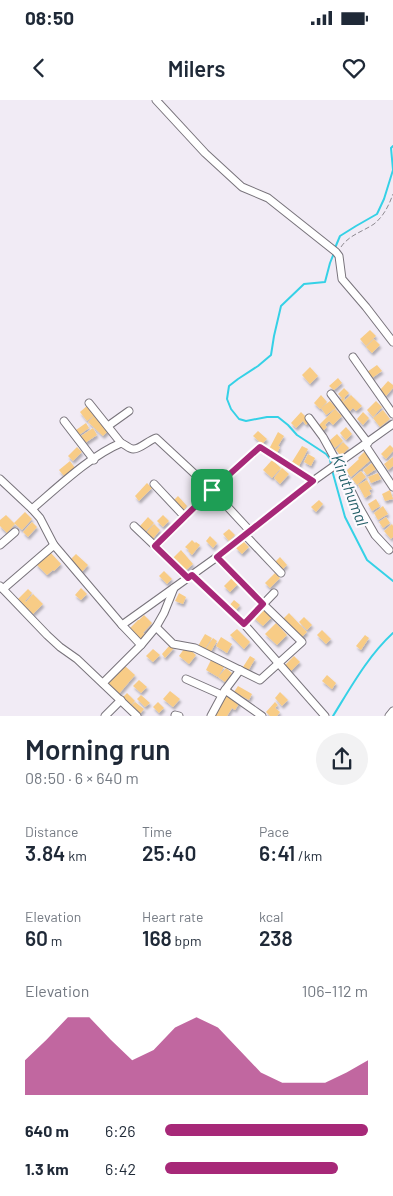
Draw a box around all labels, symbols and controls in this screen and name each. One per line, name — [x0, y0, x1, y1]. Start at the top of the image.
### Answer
text: 08:50 — [25, 6, 74, 29]
icon: back — [25, 54, 53, 82]
icon: heart — [340, 54, 368, 82]
text: Milers — [168, 55, 225, 81]
water label: Kiruthumal — [328, 452, 373, 528]
pin — [191, 469, 233, 511]
icon: arrive — [198, 476, 226, 504]
text: Morning run — [25, 732, 171, 766]
button: share — [316, 733, 368, 785]
text: 08:50 · 6 × 640 m — [25, 768, 139, 787]
text: Distance — [25, 823, 78, 840]
text: Time — [142, 823, 172, 840]
text: Pace — [259, 823, 289, 840]
text: 3.84 — [25, 840, 65, 865]
text: 25:40 — [142, 840, 196, 865]
text: 6:41 — [259, 840, 295, 865]
text: km — [65, 847, 87, 864]
text: /km — [295, 847, 322, 864]
text: Elevation — [25, 908, 81, 925]
text: Heart rate — [142, 908, 203, 925]
text: kcal — [259, 908, 283, 925]
text: 60 — [25, 925, 48, 950]
text: 168 — [142, 925, 172, 950]
text: 238 — [259, 925, 293, 950]
text: m — [48, 932, 62, 949]
text: bpm — [172, 932, 201, 949]
text: Elevation — [25, 981, 89, 1000]
text: 106–112 m — [302, 981, 368, 1000]
text: 640 m — [25, 1121, 69, 1140]
text: 6:26 — [105, 1121, 135, 1140]
text: 1.3 km — [25, 1159, 69, 1178]
text: 6:42 — [105, 1159, 136, 1178]

